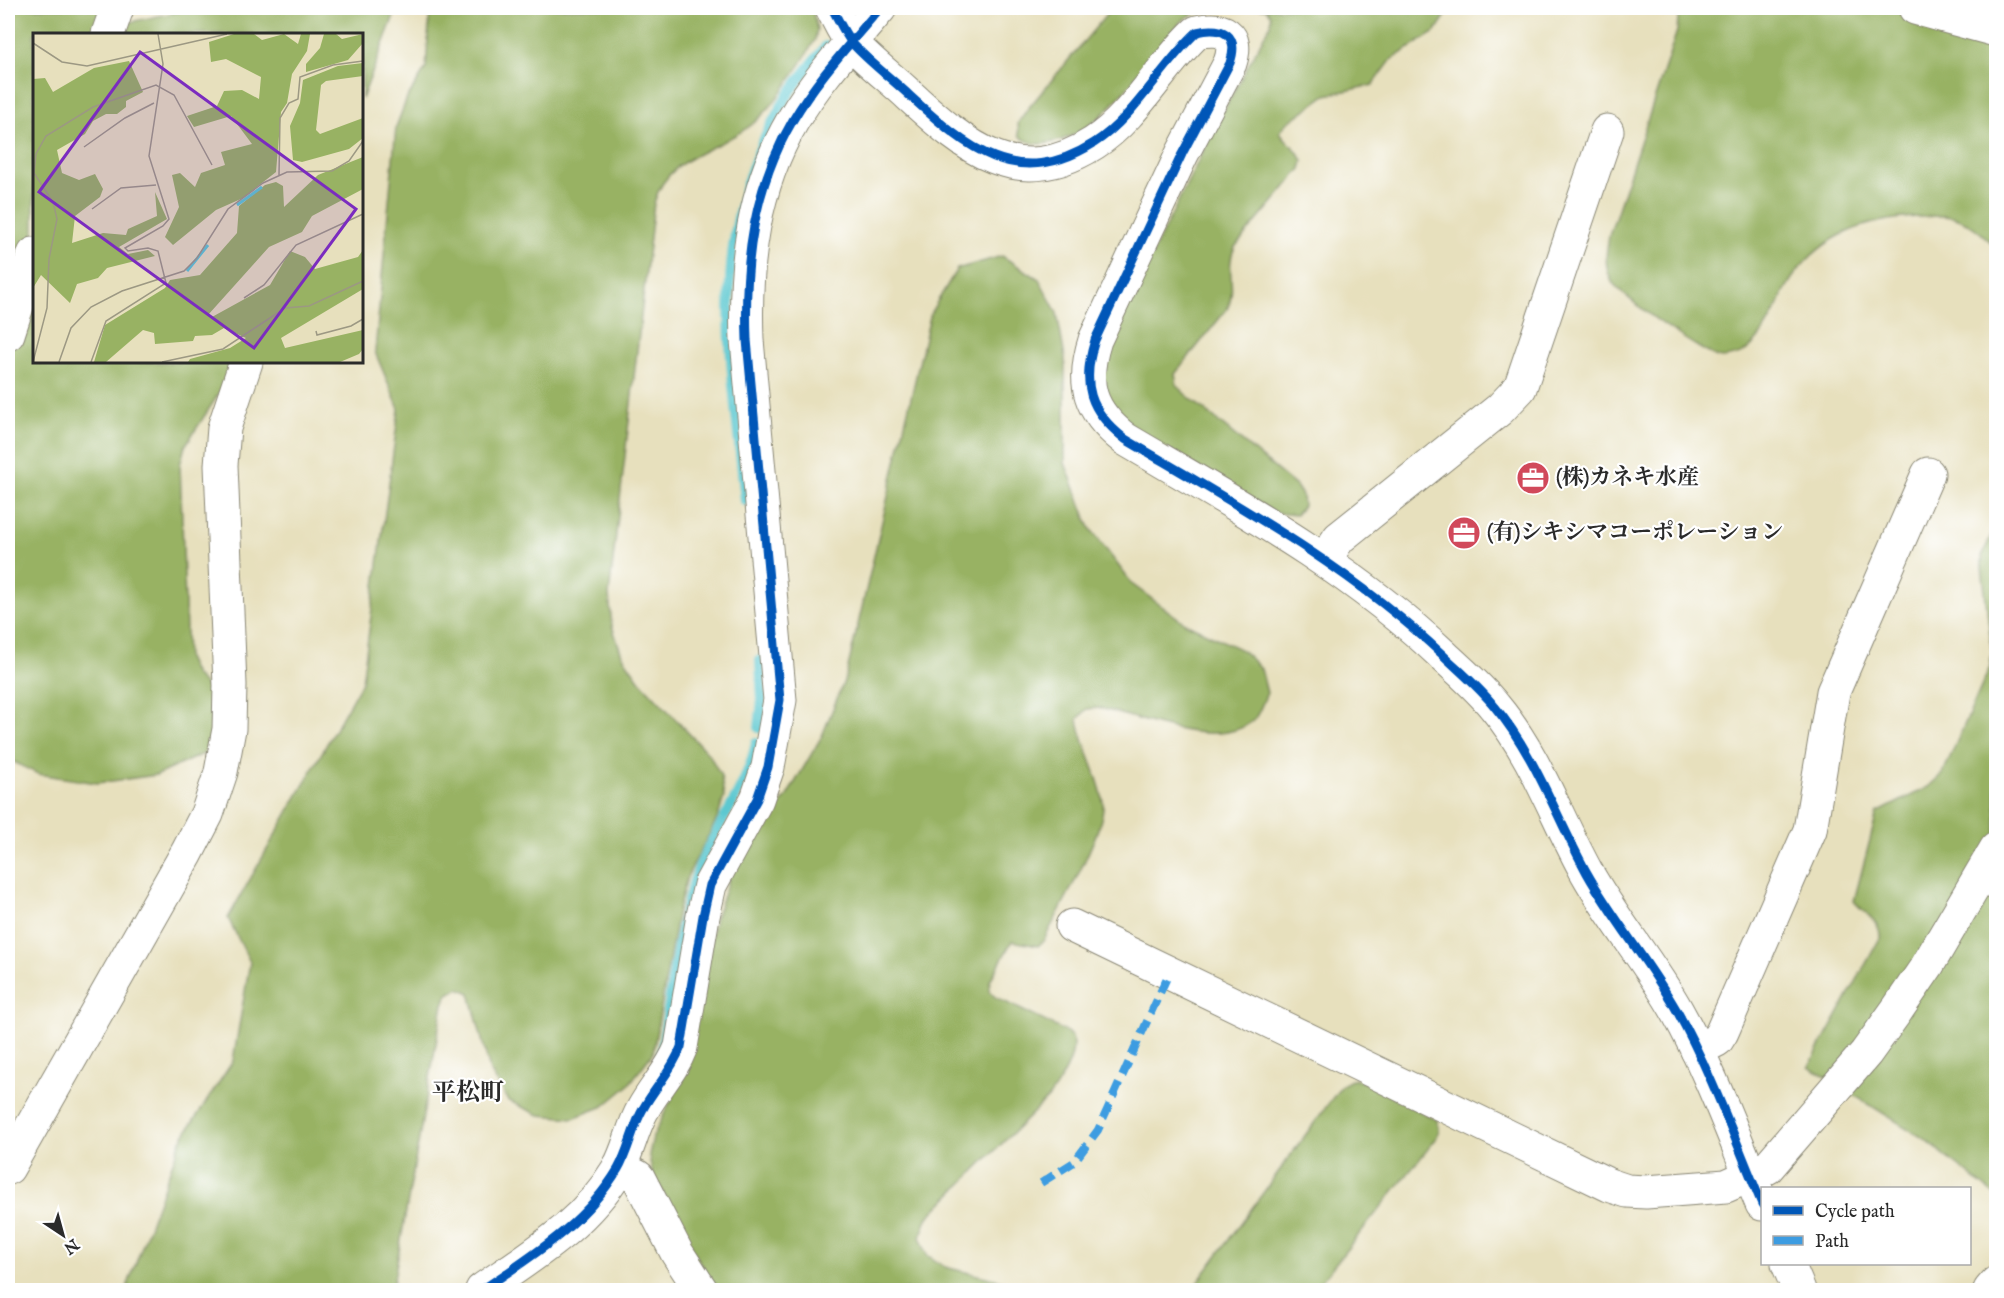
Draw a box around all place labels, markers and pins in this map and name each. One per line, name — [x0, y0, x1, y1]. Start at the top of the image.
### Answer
office icon: (株)カネキ水産 — [1515, 460, 1551, 496]
place label: (株)カネキ水産 — [1556, 464, 1699, 492]
office icon: (有)シキシマコーポレーション — [1446, 515, 1482, 551]
place label: (有)シキシマコーポレーション — [1487, 519, 1783, 547]

